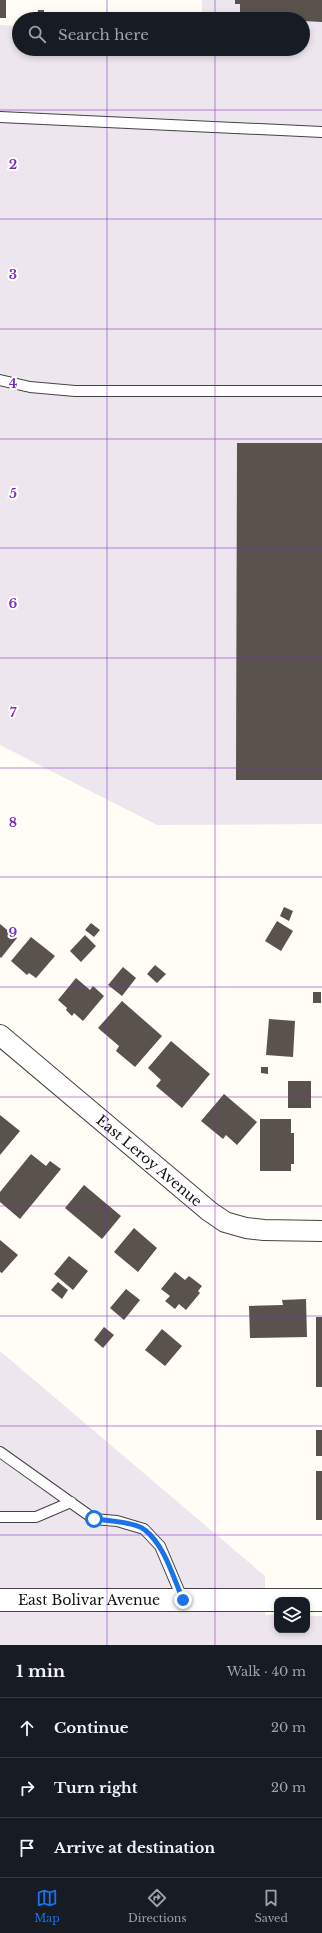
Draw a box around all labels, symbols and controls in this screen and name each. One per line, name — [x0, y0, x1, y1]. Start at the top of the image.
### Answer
search box — [12, 12, 310, 56]
icon: search — [26, 23, 48, 45]
text: Search here — [58, 25, 149, 44]
text: 2 — [9, 156, 17, 173]
text: 3 — [9, 266, 17, 283]
text: 4 — [9, 375, 18, 392]
text: 5 — [9, 485, 17, 502]
text: 6 — [9, 595, 18, 612]
text: 7 — [10, 704, 17, 721]
text: 8 — [9, 814, 17, 831]
text: 9 — [9, 924, 18, 941]
street label: East Leroy Avenue — [93, 1111, 206, 1210]
route start — [85, 1510, 103, 1528]
street label: East Bolivar Avenue — [18, 1591, 160, 1609]
route end — [174, 1591, 192, 1609]
map controls — [274, 1597, 310, 1633]
button: layers — [274, 1597, 310, 1633]
text: 1 min — [16, 1661, 65, 1682]
text: Walk · 40 m — [227, 1663, 306, 1680]
icon: ahead — [16, 1717, 38, 1739]
text: Continue — [54, 1718, 129, 1737]
text: 20 m — [271, 1719, 306, 1736]
icon: right — [16, 1777, 38, 1799]
text: Turn right — [54, 1778, 137, 1797]
text: 20 m — [271, 1779, 306, 1796]
icon: arrive — [16, 1837, 38, 1859]
text: Arrive at destination — [54, 1838, 215, 1857]
tab: Map — [34, 1887, 60, 1925]
tab: Directions — [128, 1887, 186, 1925]
tab: Saved — [255, 1887, 288, 1925]

